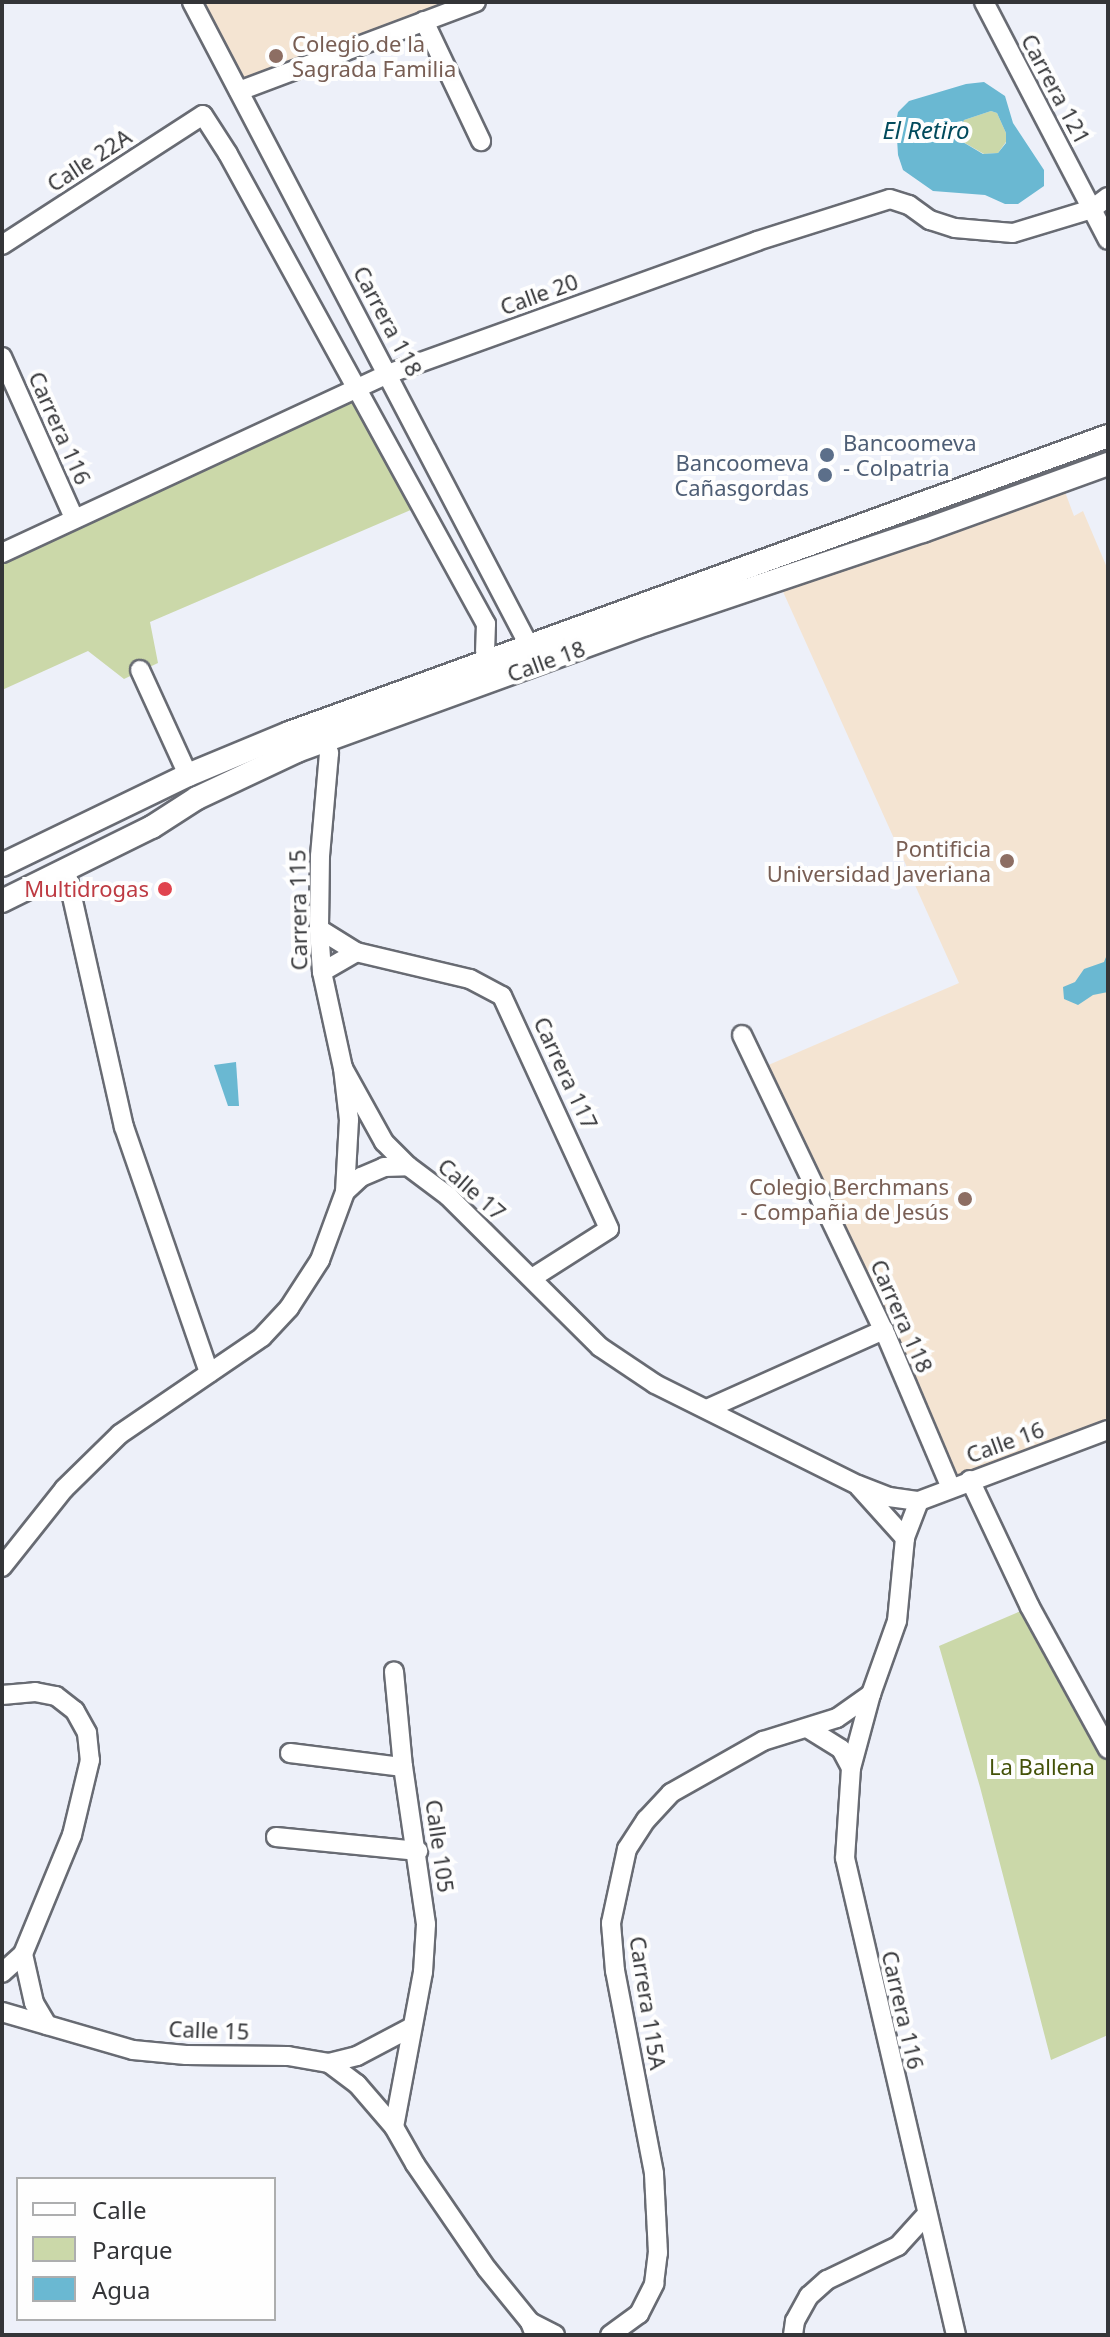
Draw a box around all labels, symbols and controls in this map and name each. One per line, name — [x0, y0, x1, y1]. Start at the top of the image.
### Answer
street label: Carrera 121 — [1016, 29, 1096, 149]
place label: Colegio de la Sagrada Familia — [292, 30, 456, 82]
marker: Colegio de la Sagrada Familia — [267, 47, 285, 65]
water label: El Retiro — [882, 116, 970, 144]
street label: Calle 22A — [42, 123, 136, 197]
street label: Carrera 118 — [348, 261, 428, 381]
street label: Calle 20 — [496, 268, 582, 320]
street label: Carrera 116 — [23, 367, 97, 489]
place label: Bancoomeva - Colpatria — [843, 429, 976, 480]
marker: Bancoomeva - Colpatria — [818, 446, 836, 464]
place label: Bancoomeva Cañasgordas — [674, 449, 809, 500]
marker: Bancoomeva Cañasgordas — [816, 466, 834, 484]
street label: Calle 18 — [503, 635, 589, 687]
place label: Pontificia Universidad Javeriana — [767, 835, 991, 886]
street label: Carrera 115 — [284, 849, 312, 971]
marker: Pontificia Universidad Javeriana — [998, 852, 1016, 870]
place label: Multidrogas — [24, 876, 149, 902]
marker: Multidrogas — [156, 880, 174, 898]
street label: Carrera 117 — [529, 1013, 603, 1133]
street label: Calle 17 — [433, 1153, 511, 1225]
place label: Colegio Berchmans - Compañia de Jesús — [740, 1173, 949, 1224]
marker: Colegio Berchmans - Compañia de Jesús — [956, 1190, 974, 1208]
street label: Carrera 118 — [865, 1255, 939, 1377]
street label: Calle 16 — [962, 1416, 1048, 1468]
park label: La Ballena — [989, 1754, 1095, 1780]
street label: Calle 105 — [420, 1798, 460, 1894]
street label: Carrera 115A — [624, 1934, 672, 2072]
street label: Carrera 116 — [877, 1948, 929, 2072]
street label: Calle 15 — [168, 2015, 250, 2045]
legend — [16, 2177, 276, 2321]
text: Calle — [92, 2193, 147, 2226]
text: Parque — [92, 2233, 173, 2266]
text: Agua — [92, 2273, 150, 2306]

